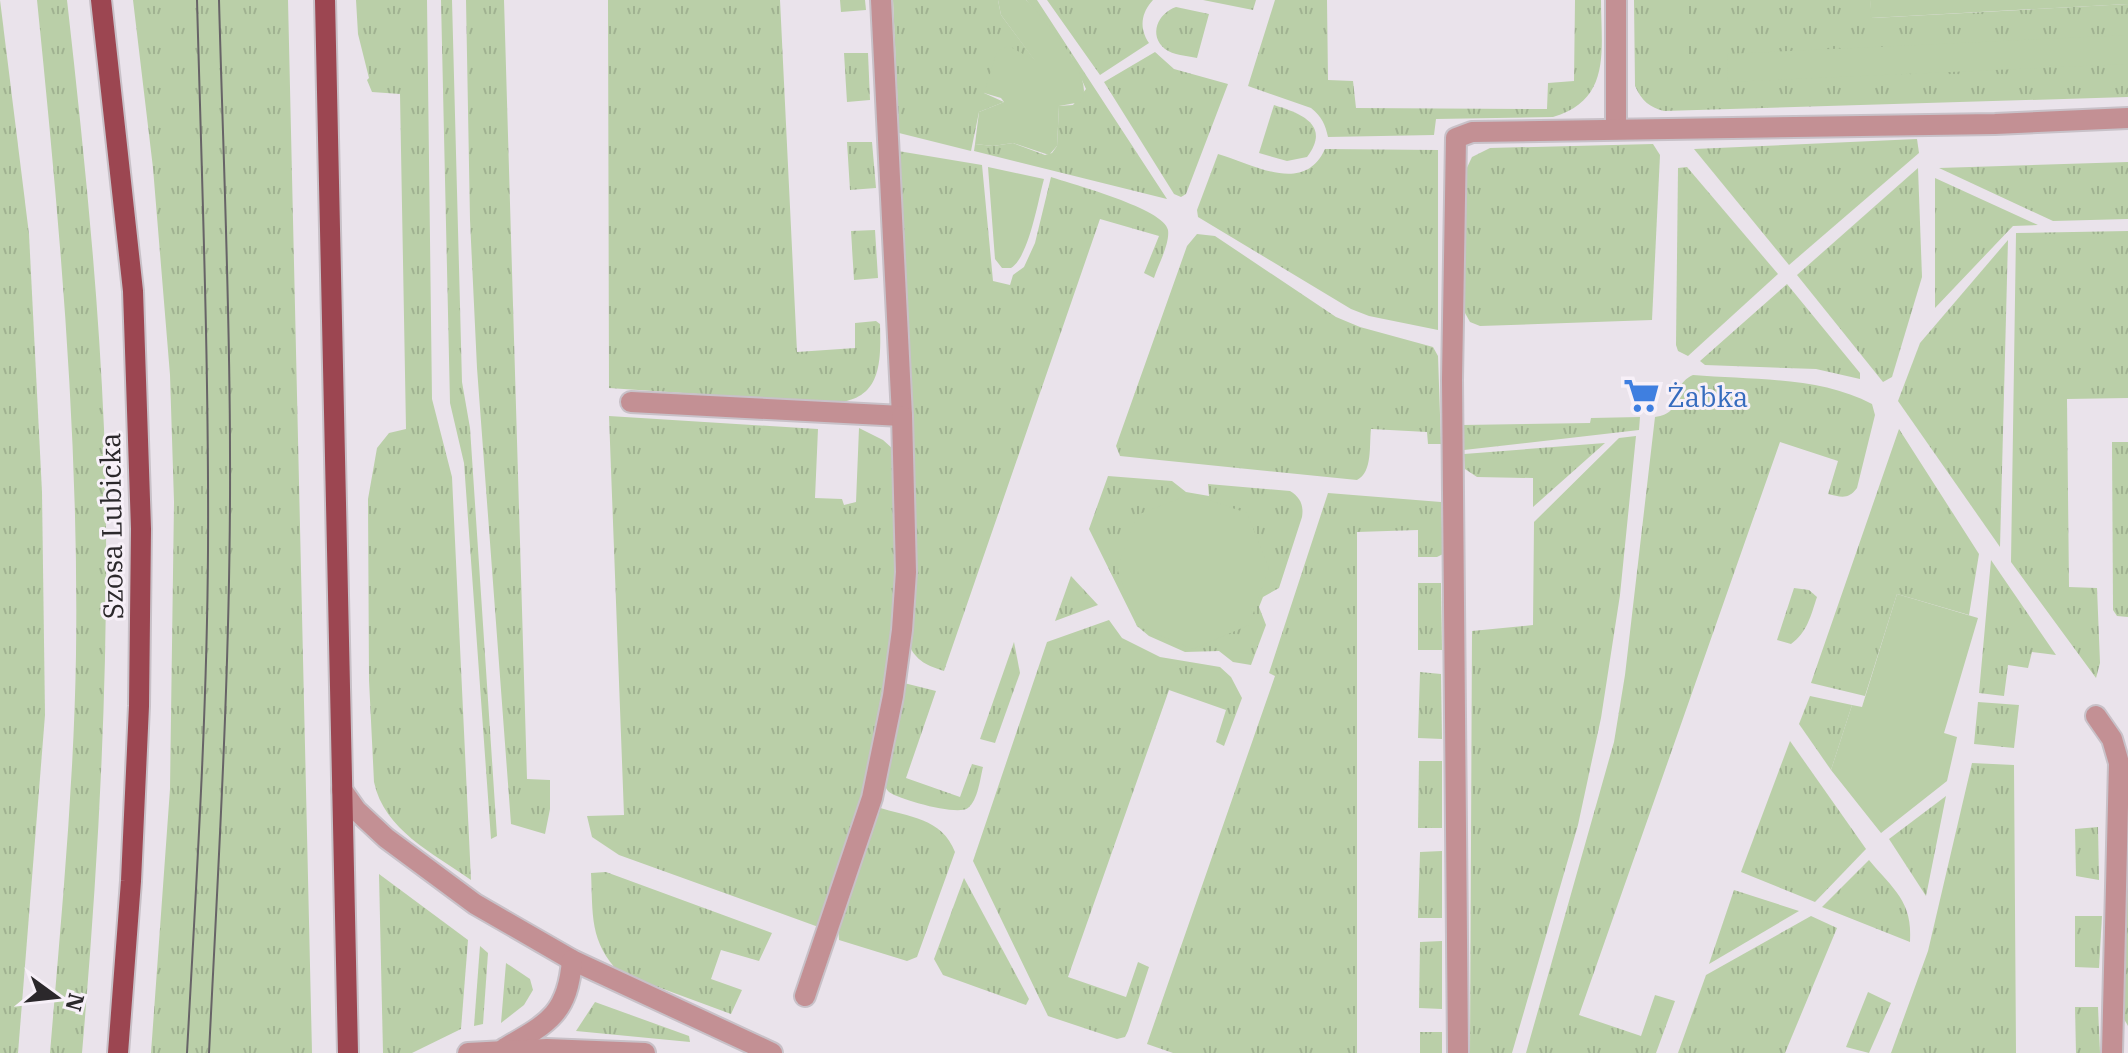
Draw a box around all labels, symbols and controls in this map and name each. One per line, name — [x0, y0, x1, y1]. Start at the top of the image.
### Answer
supermarket icon: Żabka — [1622, 377, 1660, 415]
place label: Żabka — [1667, 378, 1748, 415]
street label: Szosa Lubicka — [91, 432, 131, 620]
north arrow — [16, 957, 96, 1037]
text: N — [60, 990, 92, 1014]

